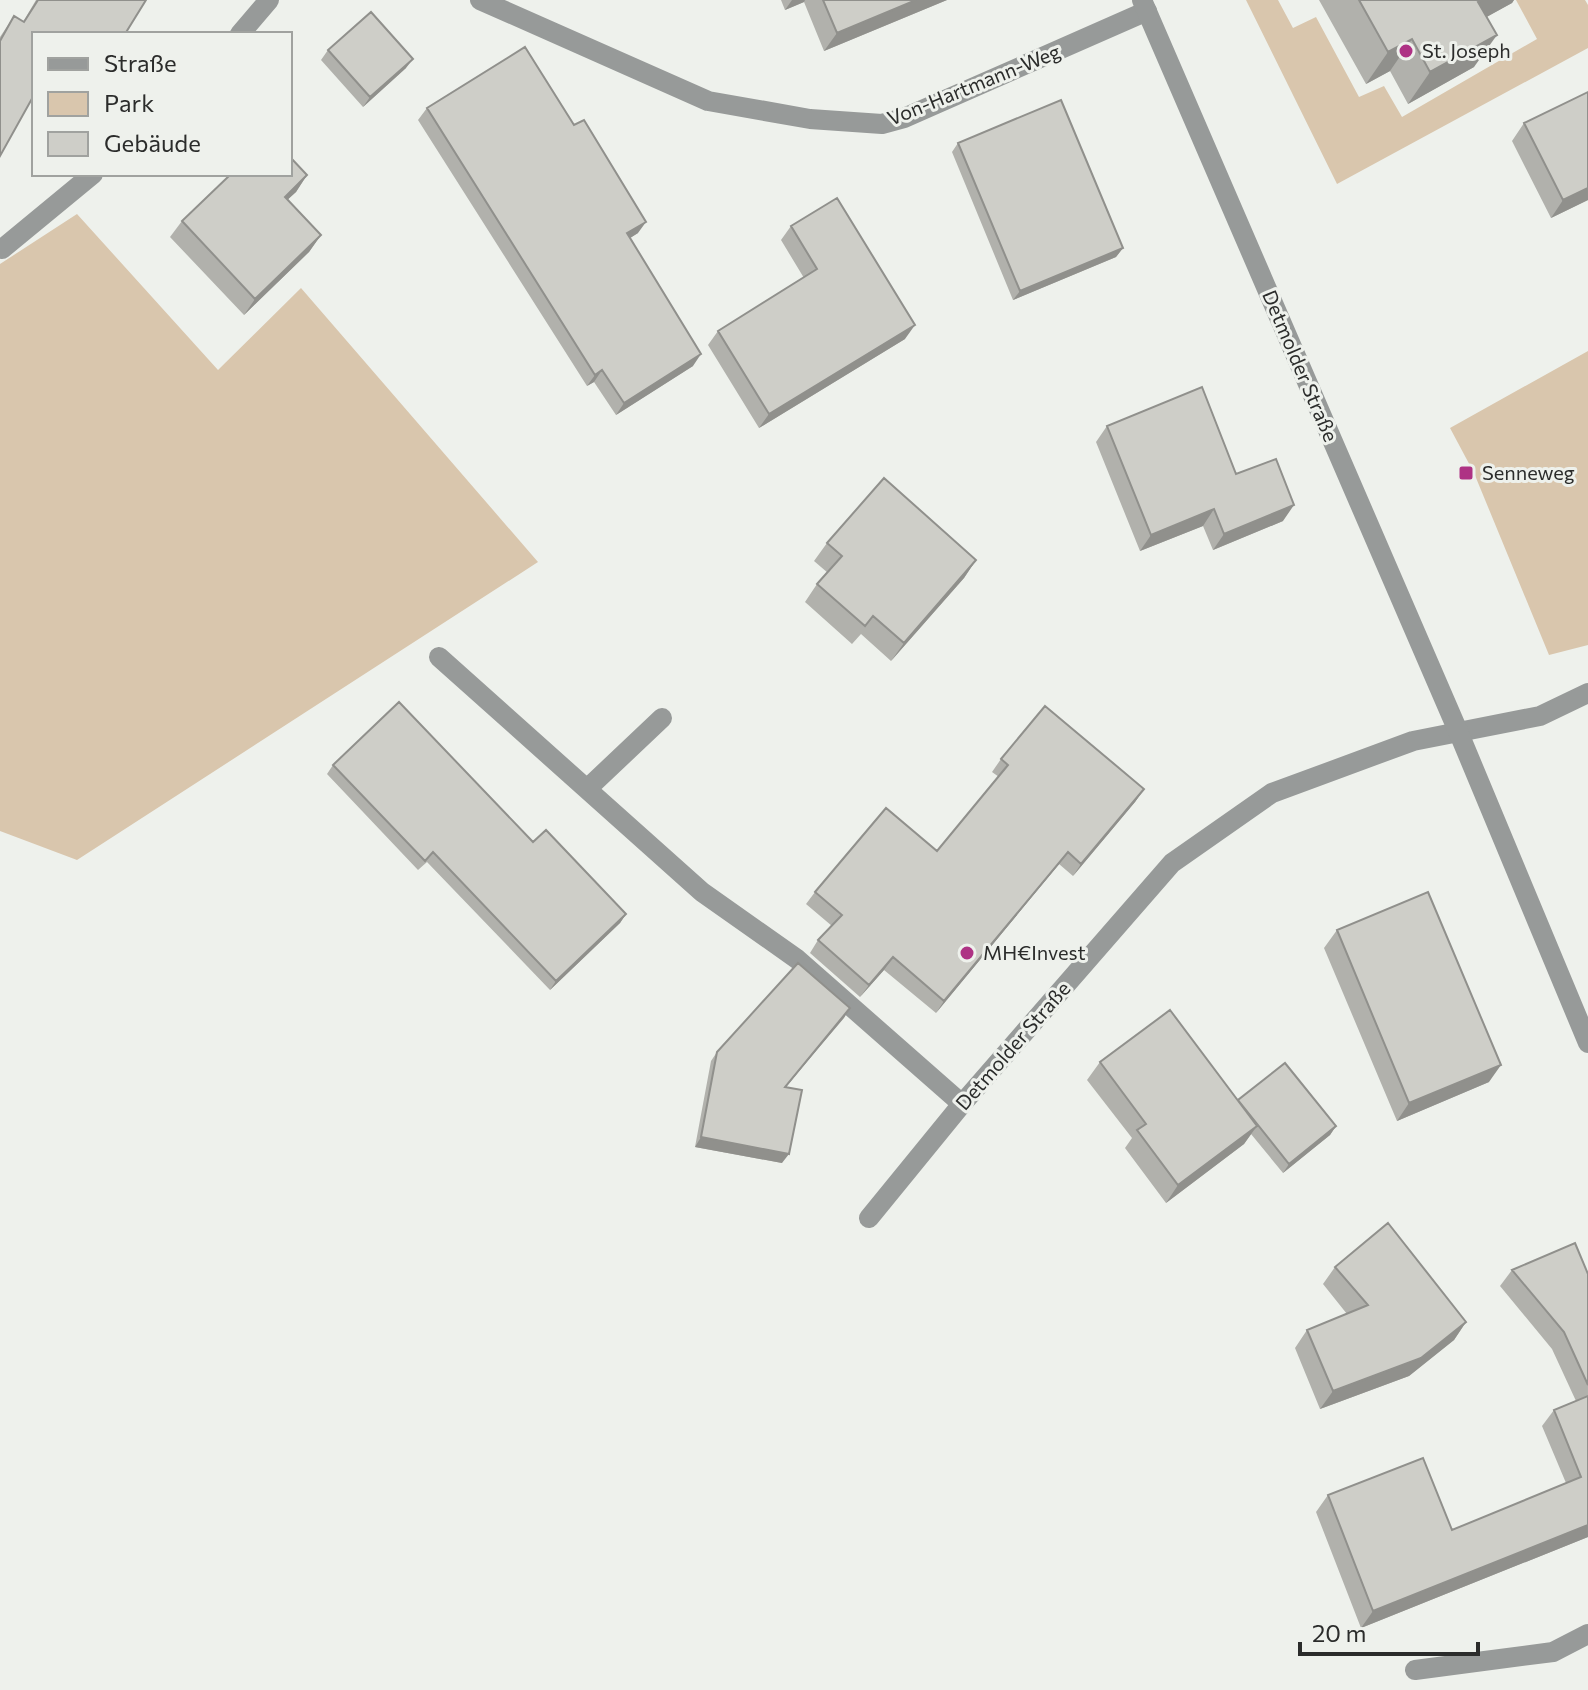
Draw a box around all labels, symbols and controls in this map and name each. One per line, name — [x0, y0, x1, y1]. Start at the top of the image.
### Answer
legend — [32, 32, 292, 176]
street label: Von-Hartmann-Weg — [884, 38, 1064, 130]
place label: St. Joseph — [1422, 38, 1511, 62]
marker: St. Joseph — [1397, 42, 1415, 60]
text: Straße — [104, 48, 177, 77]
text: Park — [104, 88, 154, 117]
text: Gebäude — [104, 128, 201, 157]
street label: Detmolder Straße — [1258, 286, 1344, 445]
place label: Senneweg — [1482, 460, 1575, 484]
marker: Senneweg — [1457, 464, 1475, 482]
place label: MH€Invest — [983, 940, 1086, 964]
marker: MH€Invest — [958, 944, 976, 962]
street label: Detmolder Straße — [950, 976, 1075, 1114]
scale bar — [1300, 1606, 1478, 1656]
text: 20 m — [1312, 1618, 1366, 1647]

